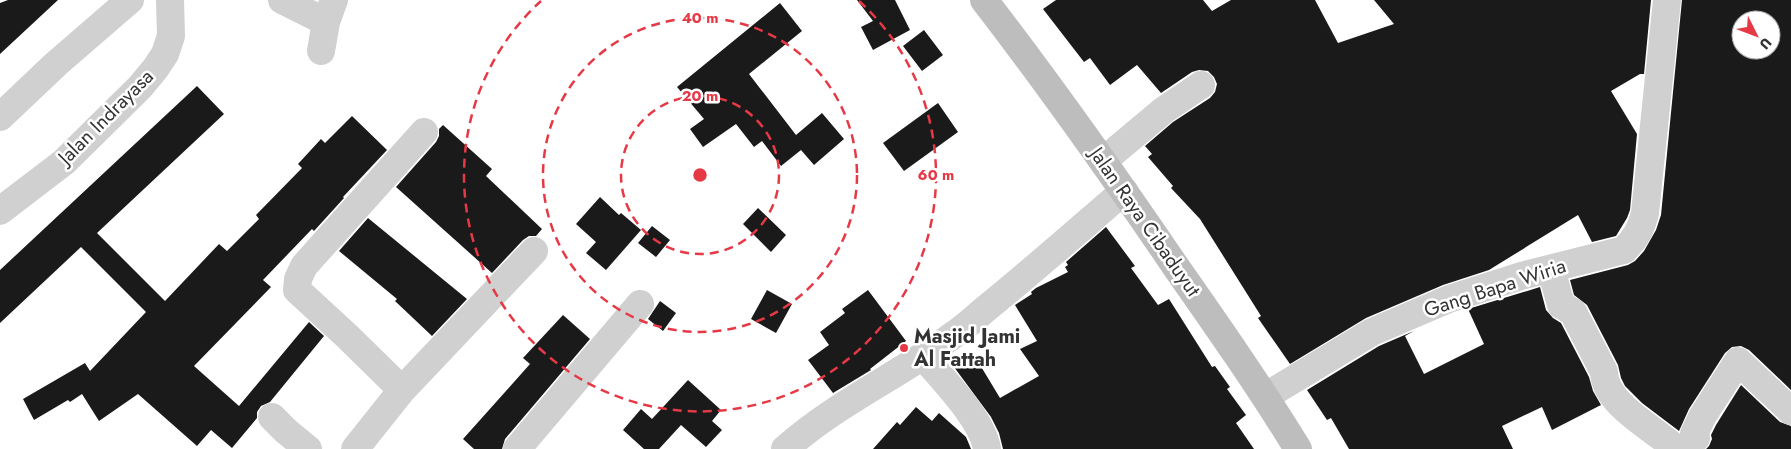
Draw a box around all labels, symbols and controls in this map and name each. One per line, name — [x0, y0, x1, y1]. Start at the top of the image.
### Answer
text: 40 m — [681, 7, 719, 29]
north arrow — [1731, 10, 1781, 60]
text: U — [1755, 33, 1776, 54]
street label: Jalan Indrayasa — [50, 63, 160, 173]
text: 20 m — [682, 85, 718, 107]
street label: Jalan Raya Cibaduyut — [1081, 139, 1208, 303]
text: 60 m — [918, 164, 954, 186]
centre of rings — [691, 166, 709, 184]
street label: Gang Bapa Wiria — [1420, 251, 1570, 325]
place label: Masjid Jami Al Fattah — [913, 322, 1020, 374]
marker: Masjid Jami Al Fattah — [898, 342, 910, 354]

